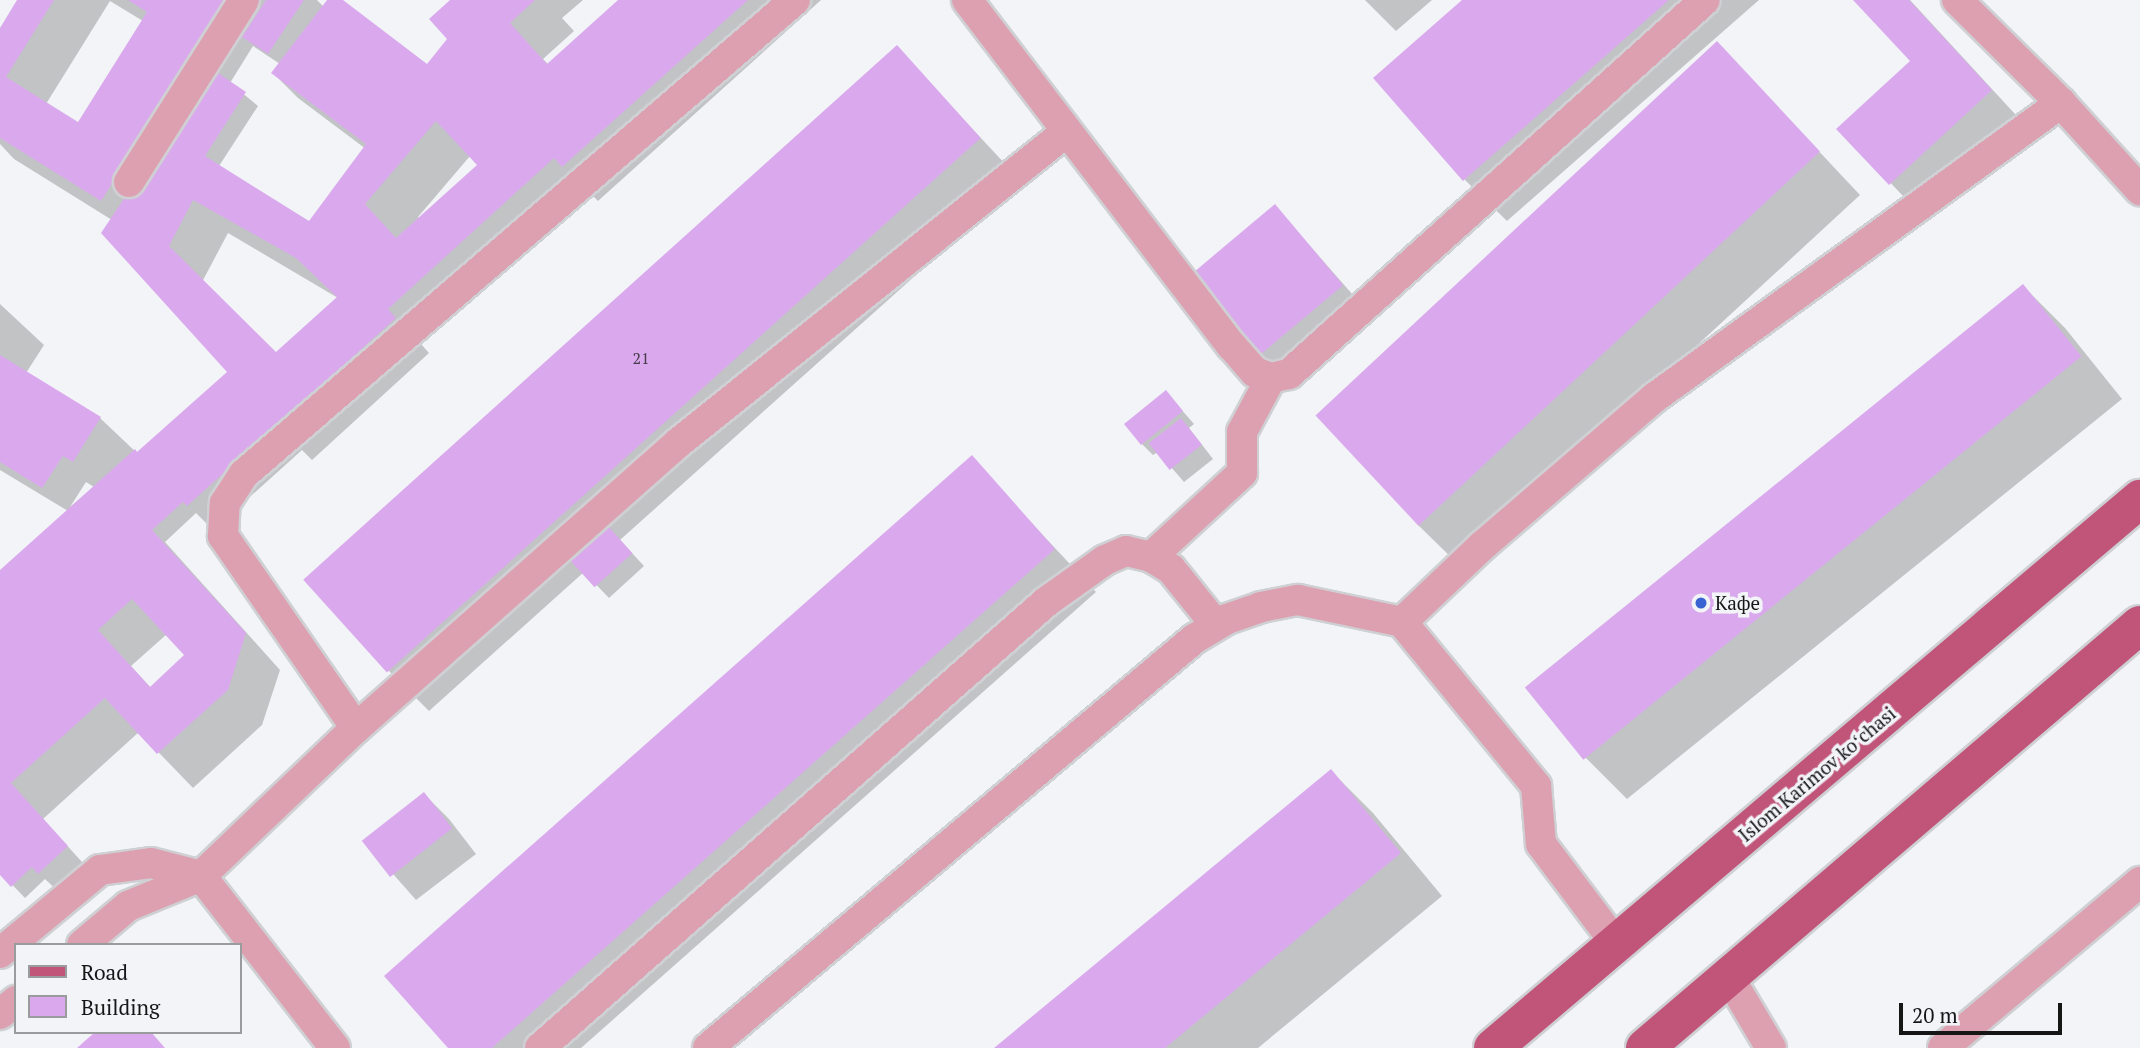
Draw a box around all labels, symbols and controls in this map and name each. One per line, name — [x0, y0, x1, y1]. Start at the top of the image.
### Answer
house number: 21 — [632, 348, 650, 368]
place label: Кафе — [1715, 592, 1760, 614]
marker: Кафе — [1693, 595, 1709, 611]
street label: Islom Karimov koʻchasi — [1734, 702, 1900, 846]
legend — [14, 943, 242, 1034]
text: Road — [81, 958, 128, 986]
scale bar — [1902, 988, 2065, 1032]
text: Building — [81, 993, 160, 1021]
text: 20 m — [1912, 1001, 1958, 1029]

